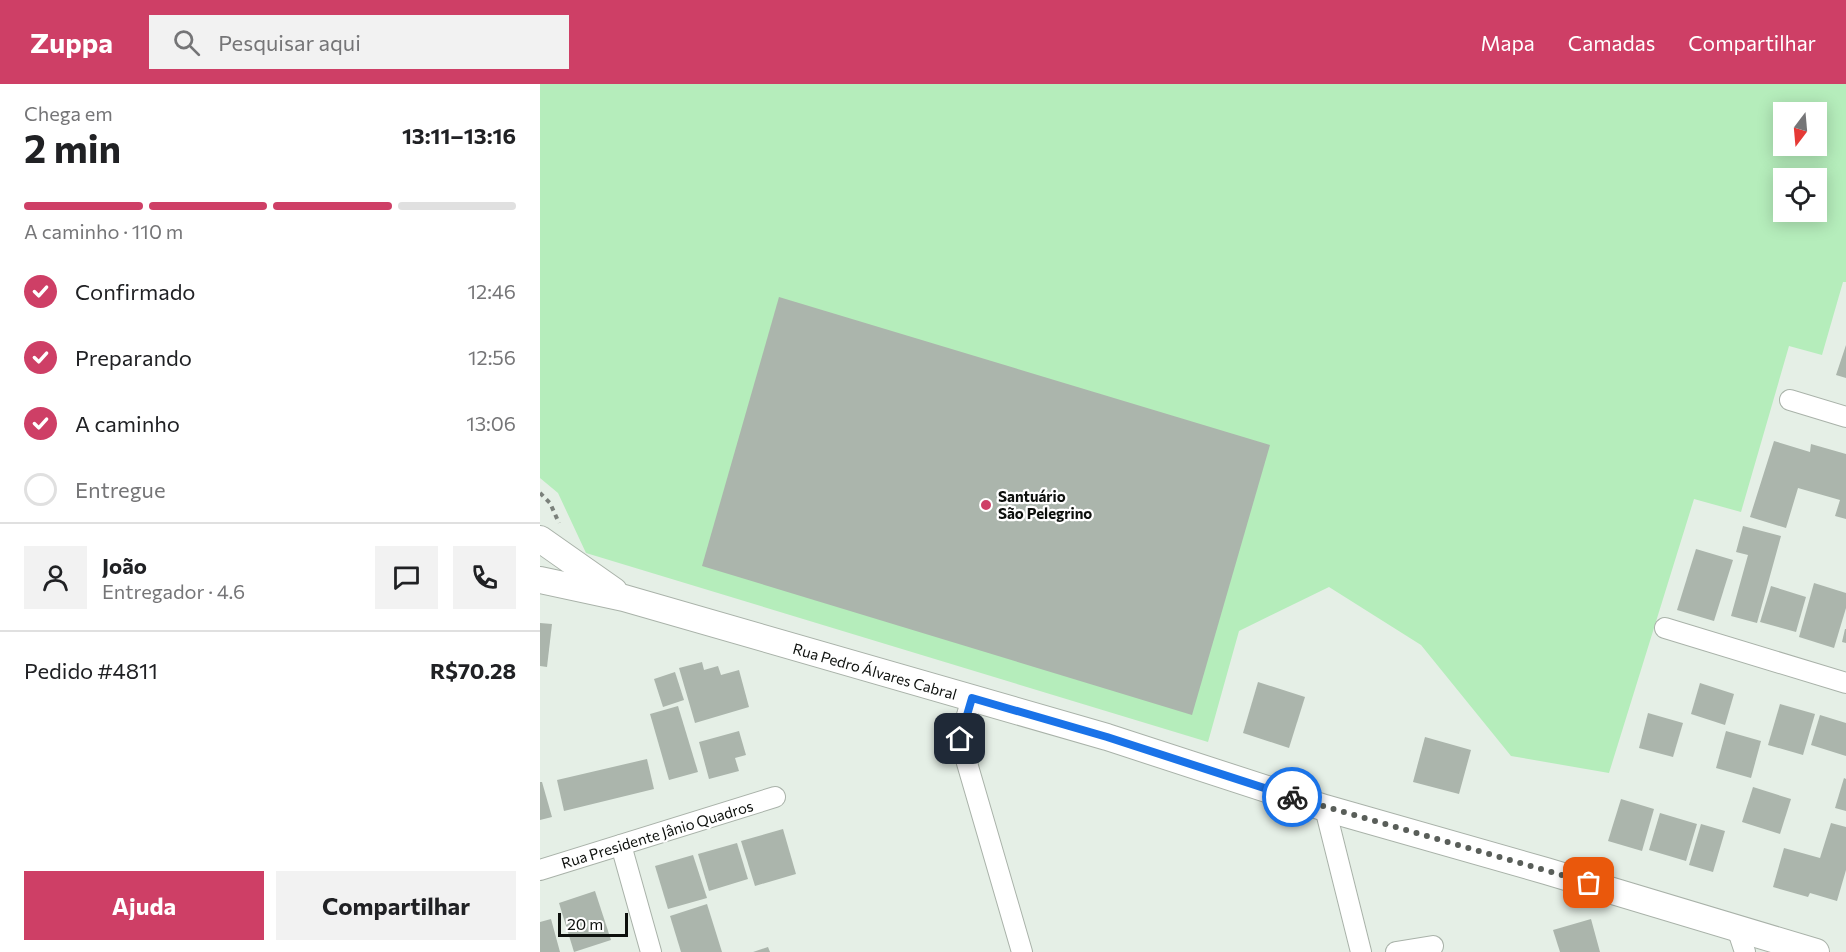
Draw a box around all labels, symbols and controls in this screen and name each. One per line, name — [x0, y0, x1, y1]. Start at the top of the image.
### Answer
search box — [149, 15, 569, 69]
text: Zuppa — [30, 25, 113, 59]
icon: search — [170, 26, 203, 59]
text: Pesquisar aqui — [218, 29, 361, 56]
text: Mapa — [1481, 30, 1535, 55]
text: Camadas — [1568, 30, 1655, 55]
text: Compartilhar — [1688, 30, 1816, 55]
text: Chega em — [24, 101, 113, 125]
north arrow — [1773, 102, 1827, 156]
map controls — [1773, 102, 1827, 222]
text: 13:11–13:16 — [402, 122, 516, 149]
text: 2 min — [24, 123, 121, 171]
button: locate — [1773, 168, 1827, 222]
text: A caminho · 110 m — [24, 219, 183, 243]
icon: check — [24, 275, 57, 308]
text: Confirmado — [75, 278, 196, 305]
text: 12:46 — [468, 279, 516, 303]
icon: check — [24, 341, 57, 374]
text: Preparando — [75, 344, 192, 371]
text: 12:56 — [468, 345, 516, 369]
icon: check — [24, 407, 57, 440]
text: A caminho — [75, 410, 180, 437]
text: 13:06 — [466, 411, 516, 435]
text: Entregue — [75, 476, 166, 503]
place label: Santuário São Pelegrino — [998, 487, 1092, 522]
marker: Santuário São Pelegrino — [979, 498, 993, 512]
button: person — [24, 546, 87, 609]
button: chat — [375, 546, 438, 609]
button: phone — [453, 546, 516, 609]
text: João — [102, 552, 147, 579]
text: Entregador · 4.6 — [102, 579, 245, 603]
street label: Rua Pedro Álvares Cabral — [791, 638, 959, 703]
text: Pedido #4811 — [24, 657, 158, 684]
text: R$70.28 — [430, 657, 516, 684]
pin — [934, 713, 985, 764]
icon: home — [943, 722, 976, 755]
courier — [1262, 767, 1322, 827]
icon: bike — [1276, 781, 1309, 814]
street label: Rua Presidente Jânio Quadros — [559, 796, 755, 872]
pin — [1563, 857, 1614, 908]
icon: bag — [1572, 866, 1605, 899]
button: Ajuda — [24, 871, 264, 940]
button: Compartilhar — [276, 871, 516, 940]
scale bar — [558, 910, 628, 938]
text: 20 m — [567, 914, 603, 933]

